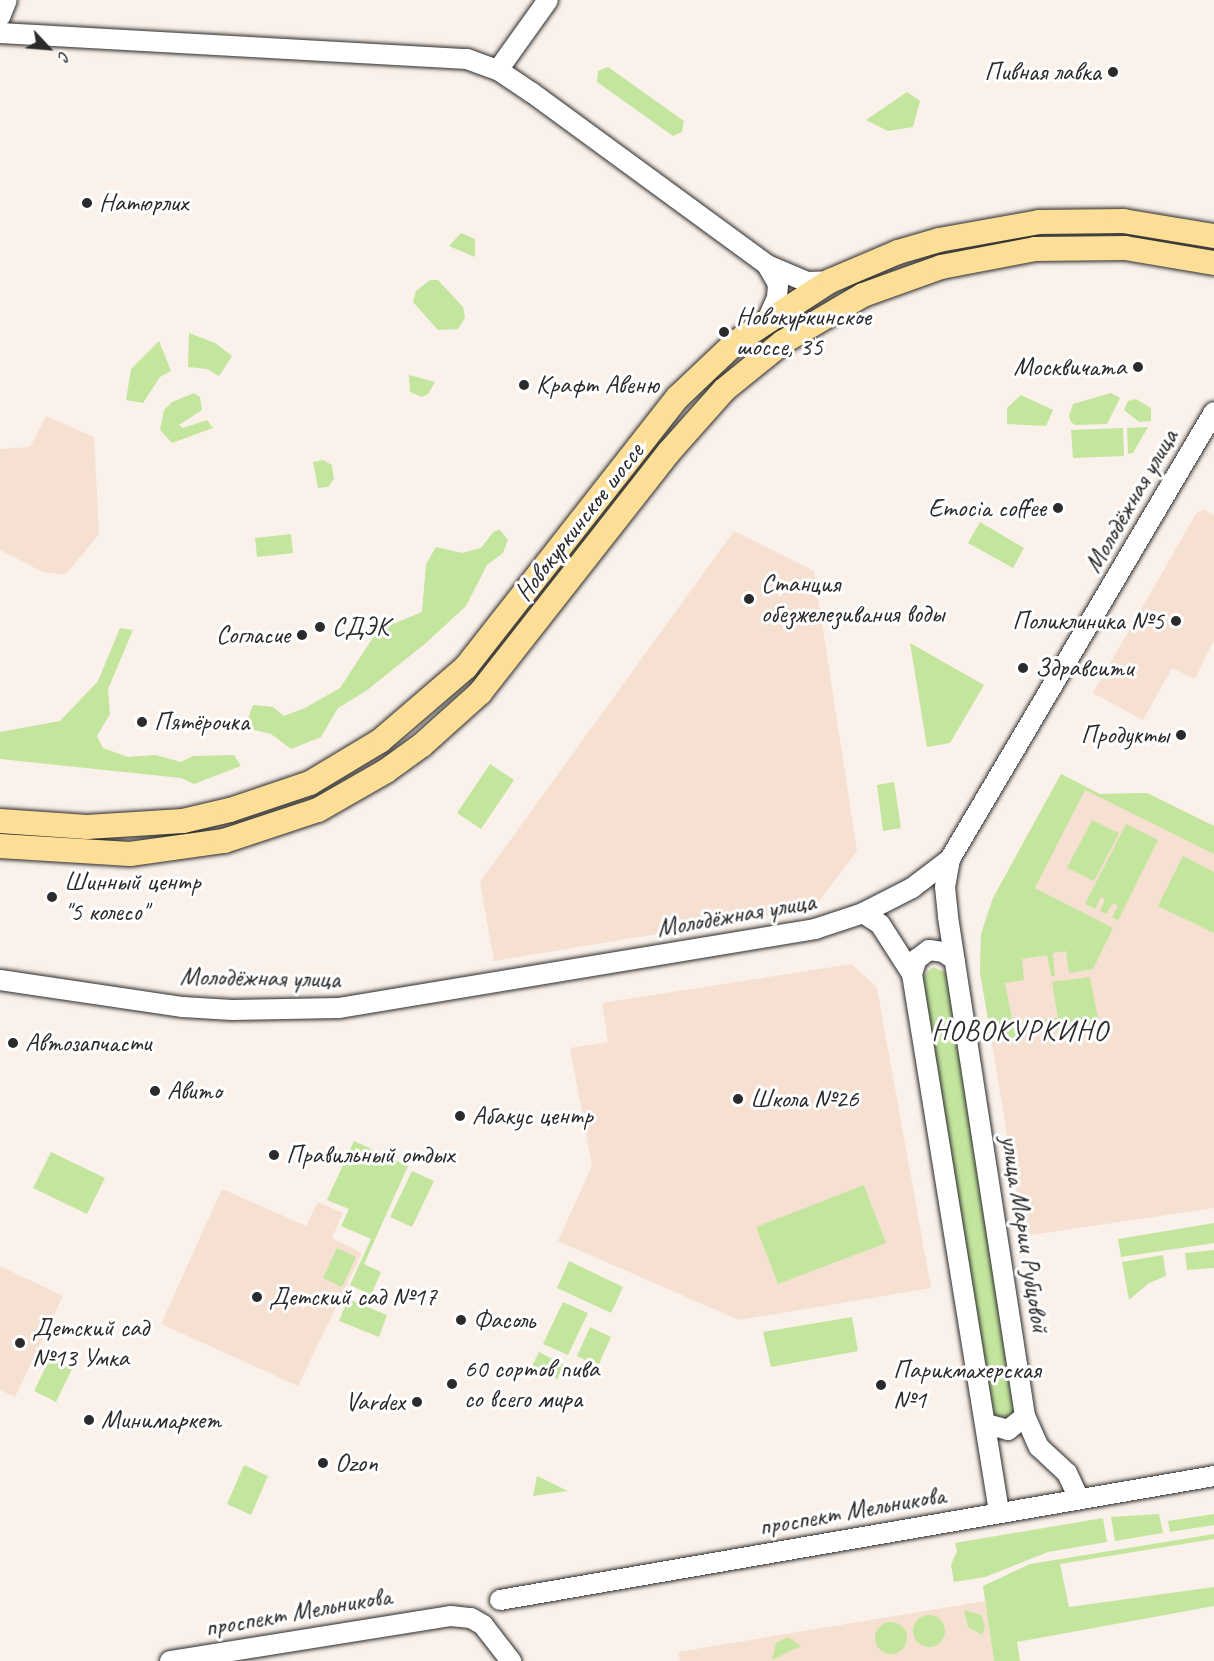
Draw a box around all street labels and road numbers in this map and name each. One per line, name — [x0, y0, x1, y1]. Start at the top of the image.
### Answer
street label: Молодёжная улица — [1077, 423, 1185, 579]
street label: Новокуркинское шоссе — [507, 436, 651, 608]
street label: Молодёжная улица — [653, 886, 819, 944]
street label: Молодёжная улица — [179, 961, 341, 995]
street label: улица Марии Рубцовой — [994, 1133, 1056, 1335]
street label: проспект Мельникова — [755, 1479, 949, 1543]
street label: проспект Мельникова — [201, 1580, 395, 1644]

